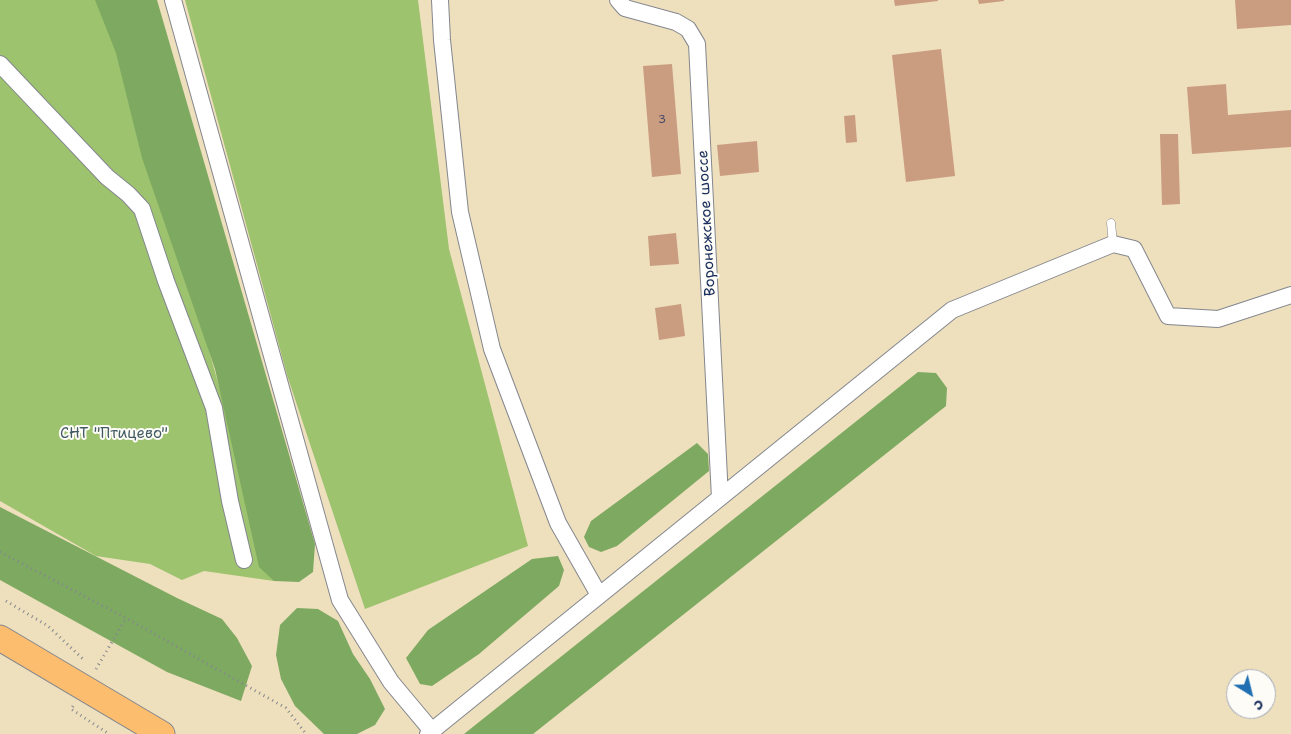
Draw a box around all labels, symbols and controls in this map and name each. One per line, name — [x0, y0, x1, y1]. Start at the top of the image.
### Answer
house number: 3 — [658, 113, 666, 127]
street label: Воронежское шоссе — [694, 149, 720, 297]
park label: СНТ "Птицево" — [60, 425, 168, 443]
north arrow — [1226, 669, 1276, 719]
text: С — [1250, 696, 1268, 715]

